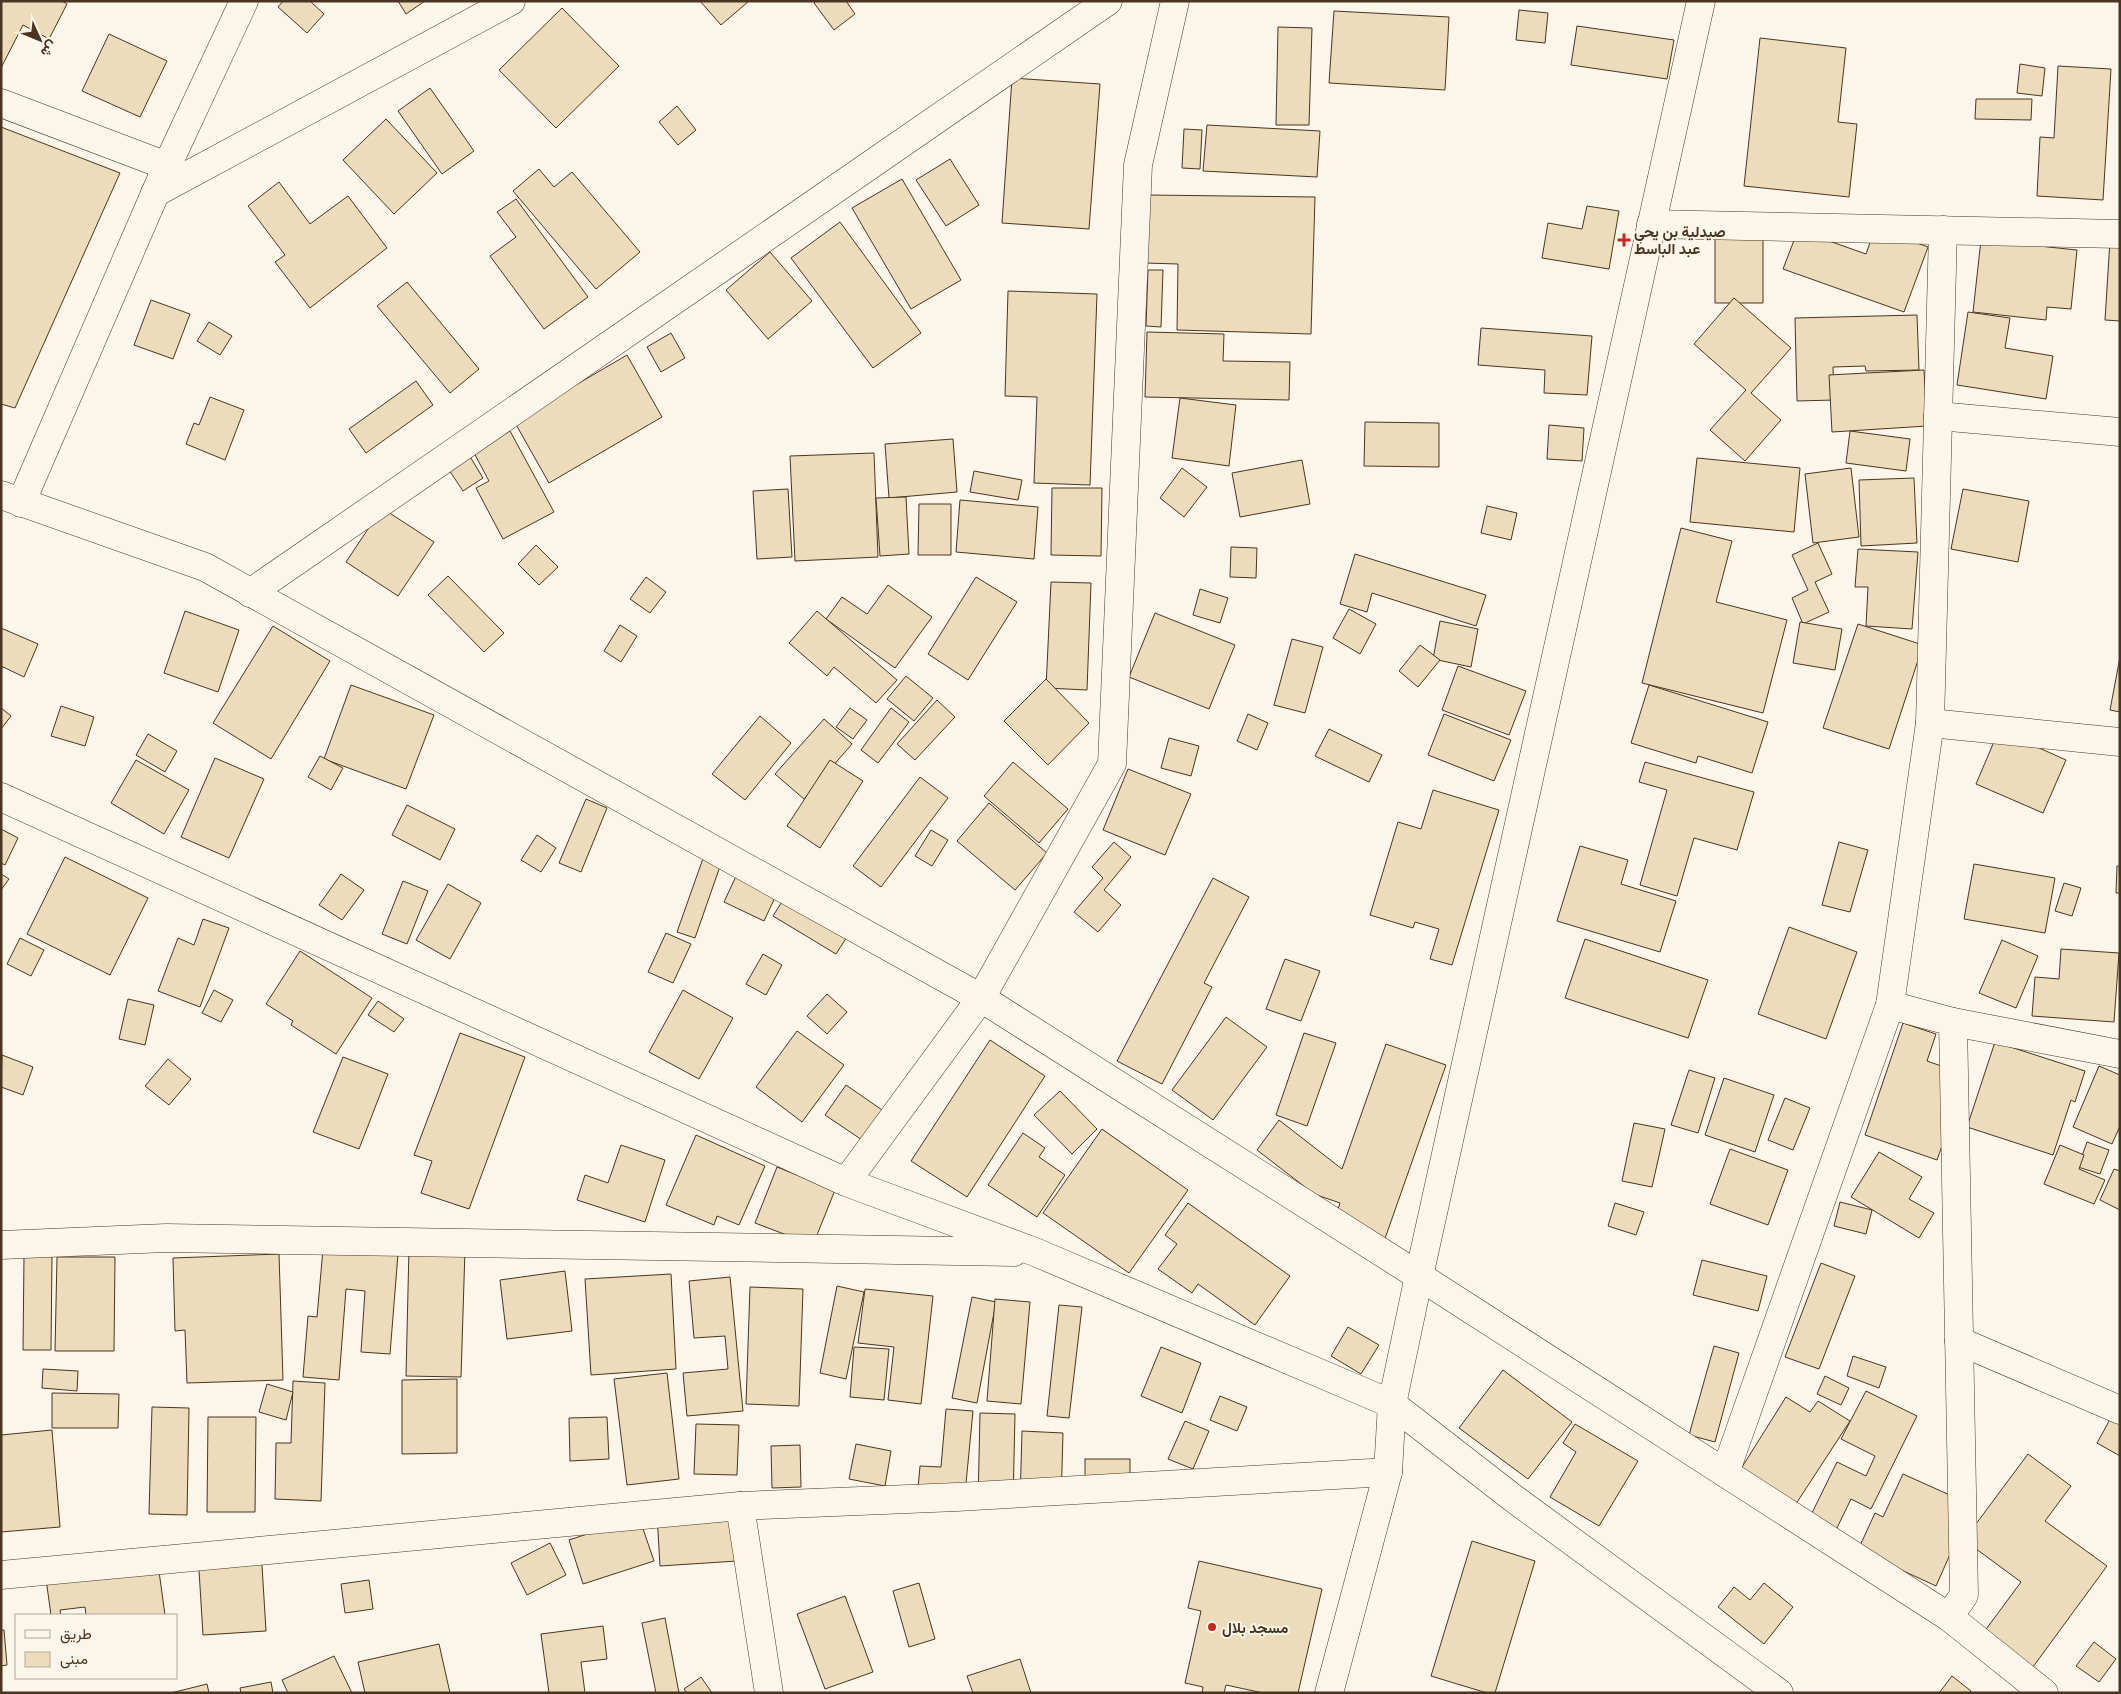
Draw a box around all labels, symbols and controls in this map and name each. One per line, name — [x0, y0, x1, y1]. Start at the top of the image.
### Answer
north arrow — [15, 15, 65, 65]
text: ش — [37, 37, 62, 61]
place label: صيدلية بن يحي عبد الباسط — [1634, 222, 1726, 258]
marker: صيدلية بن يحي عبد الباسط — [1618, 234, 1630, 246]
legend — [15, 1614, 178, 1679]
place label: مسجد بلال — [1222, 1618, 1288, 1637]
marker: مسجد بلال — [1206, 1621, 1218, 1633]
text: طريق — [60, 1624, 92, 1644]
text: مبنى — [60, 1649, 88, 1669]

